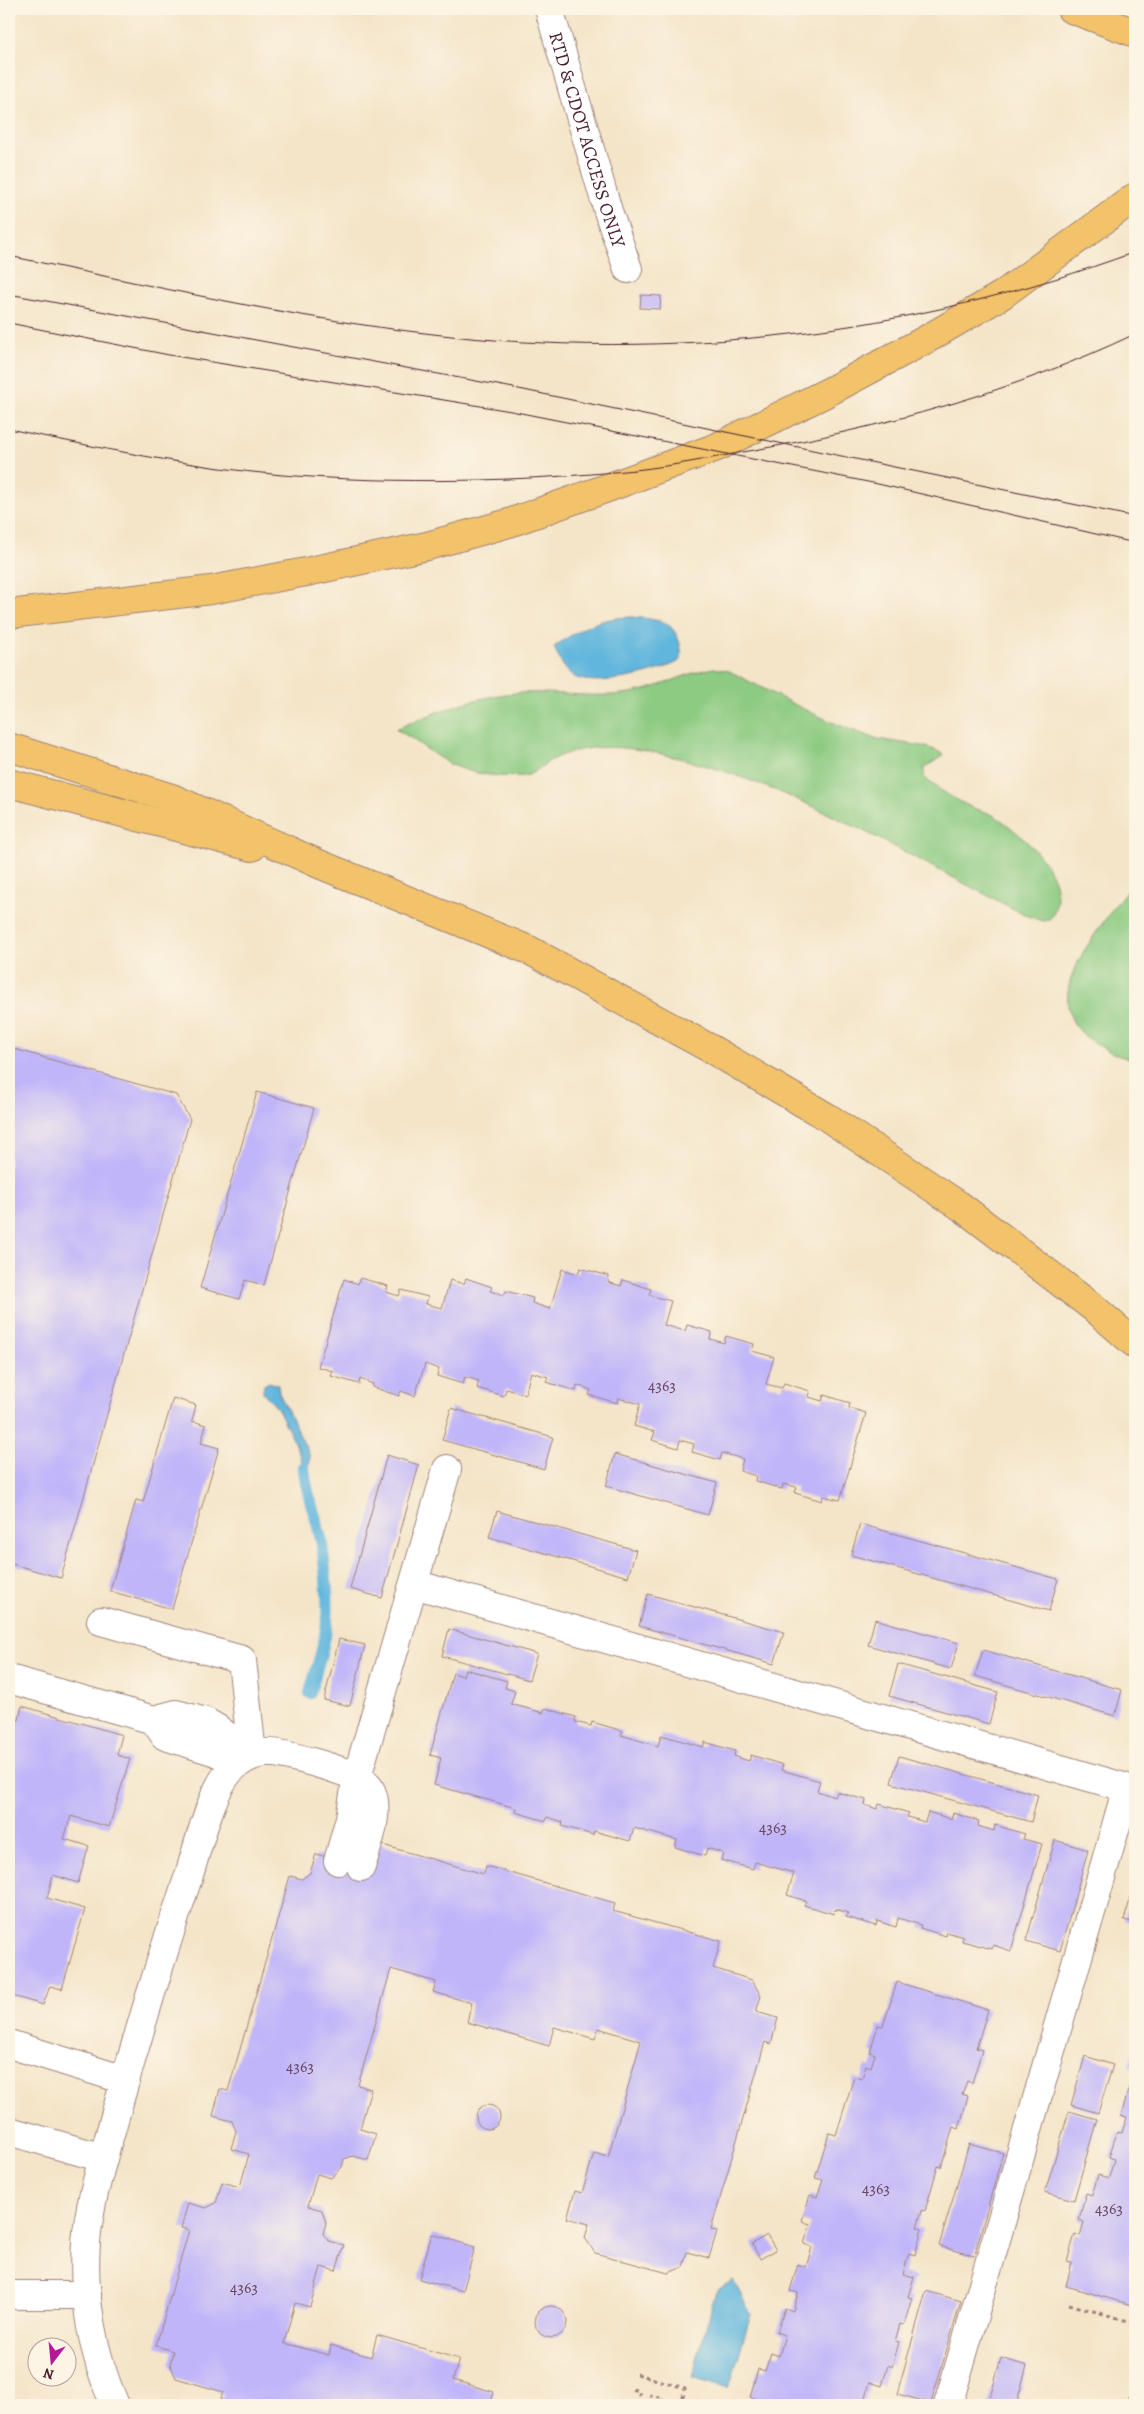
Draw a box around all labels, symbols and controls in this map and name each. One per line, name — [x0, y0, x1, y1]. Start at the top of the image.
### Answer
street label: RTD & CDOT ACCESS ONLY — [542, 29, 632, 252]
house number: 4363 — [648, 1375, 676, 1397]
house number: 4363 — [759, 1817, 787, 1839]
house number: 4363 — [286, 2056, 314, 2078]
house number: 4363 — [862, 2178, 890, 2200]
house number: 4363 — [1095, 2198, 1123, 2220]
house number: 4363 — [230, 2277, 258, 2299]
north arrow — [28, 2336, 78, 2386]
text: N — [41, 2363, 56, 2385]

